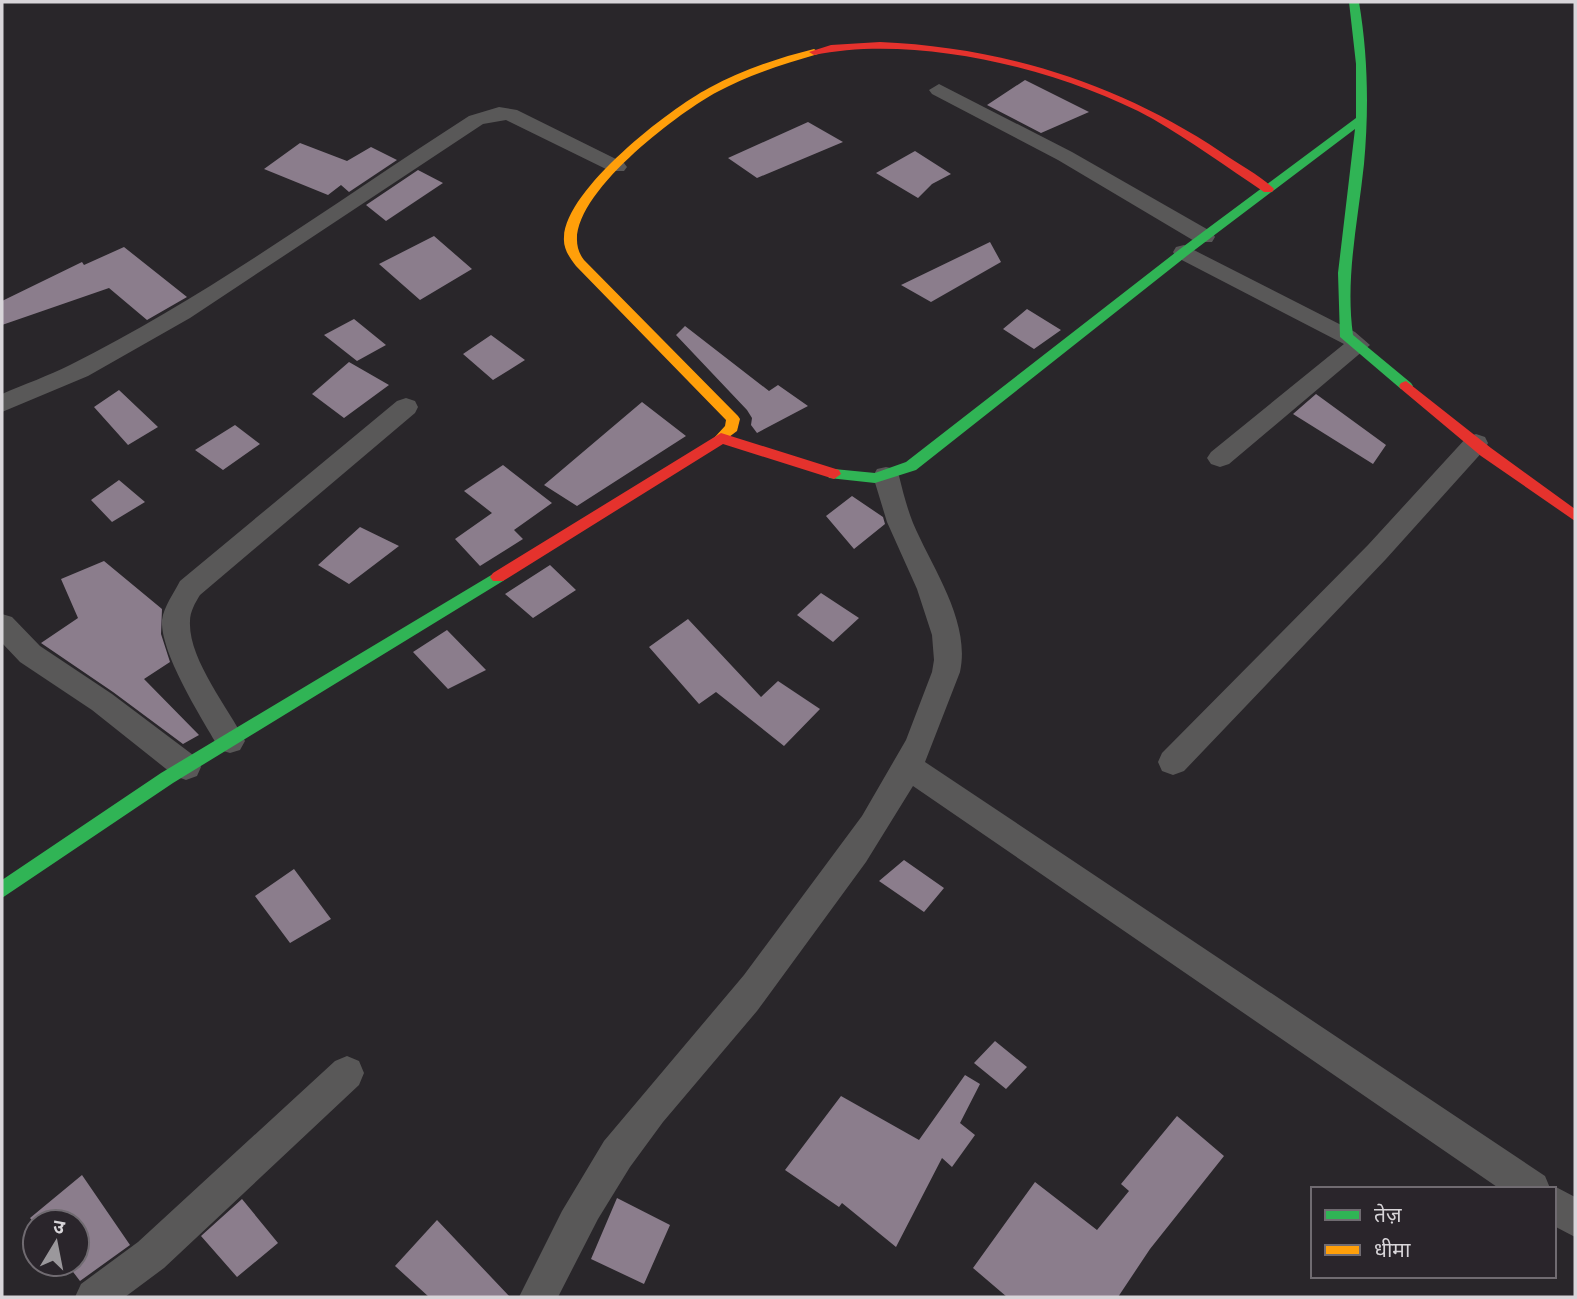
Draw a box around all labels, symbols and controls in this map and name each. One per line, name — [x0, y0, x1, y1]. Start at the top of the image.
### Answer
legend — [1311, 1187, 1556, 1278]
text: तेज़ — [1374, 1202, 1402, 1226]
north arrow — [21, 1208, 91, 1278]
text: उ — [52, 1214, 67, 1238]
text: धीमा — [1374, 1237, 1411, 1261]

